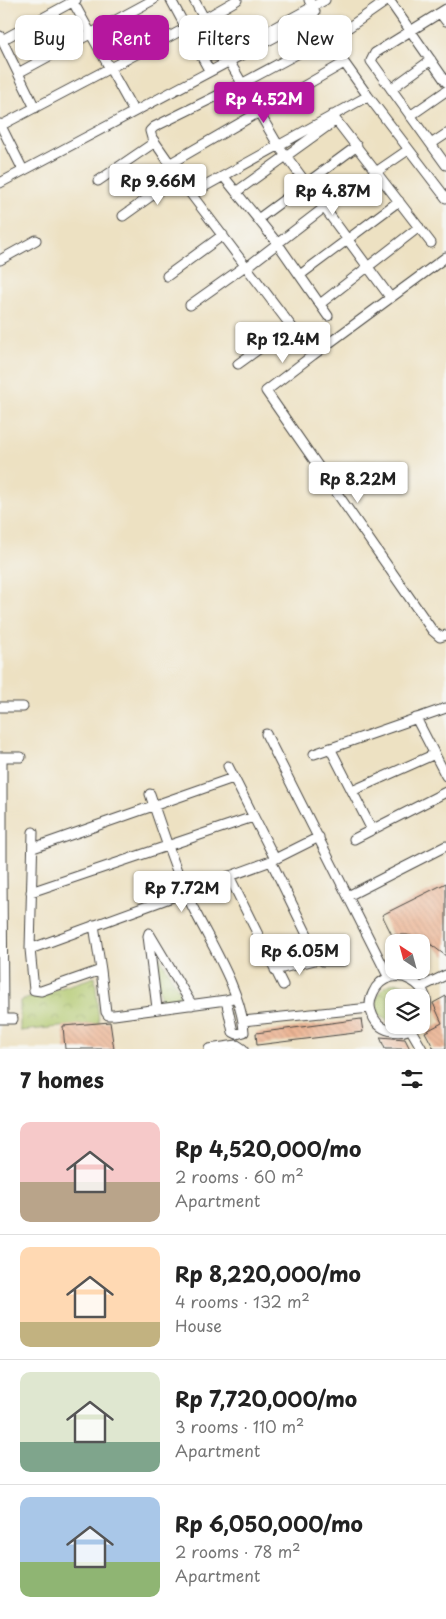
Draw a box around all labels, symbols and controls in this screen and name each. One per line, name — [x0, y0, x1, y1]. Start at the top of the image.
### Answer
chip: Buy — [15, 15, 83, 60]
chip: Rent — [93, 15, 169, 60]
chip: Filters — [179, 15, 268, 60]
chip: New — [278, 15, 352, 60]
pin: Rp 4.52M — [212, 82, 316, 124]
text: Rp 4.52M — [225, 86, 303, 110]
pin: Rp 9.66M — [106, 164, 210, 206]
text: Rp 9.66M — [120, 168, 196, 192]
pin: Rp 4.87M — [281, 174, 385, 216]
text: Rp 4.87M — [295, 178, 371, 202]
pin: Rp 12.4M — [231, 322, 335, 364]
text: Rp 12.4M — [246, 326, 320, 350]
pin: Rp 8.22M — [306, 462, 410, 504]
text: Rp 8.22M — [320, 466, 396, 490]
pin: Rp 7.72M — [130, 870, 234, 913]
text: Rp 7.72M — [145, 875, 219, 899]
pin: Rp 6.05M — [248, 934, 352, 976]
north arrow — [385, 934, 430, 979]
map controls — [385, 934, 430, 1034]
text: Rp 6.05M — [261, 938, 339, 962]
button: layers — [385, 989, 430, 1034]
text: 7 homes — [20, 1063, 104, 1095]
icon: filters — [398, 1065, 426, 1093]
text: Rp 4,520,000/mo — [175, 1132, 361, 1164]
icon: home — [60, 1142, 120, 1202]
text: 2 rooms · 60 m² — [175, 1164, 304, 1188]
text: Apartment — [175, 1188, 260, 1212]
text: Rp 8,220,000/mo — [175, 1257, 361, 1289]
icon: home — [60, 1267, 120, 1327]
text: 4 rooms · 132 m² — [175, 1289, 310, 1313]
text: House — [175, 1313, 222, 1337]
text: Rp 7,720,000/mo — [175, 1382, 357, 1414]
icon: home — [60, 1392, 120, 1452]
text: 3 rooms · 110 m² — [175, 1414, 304, 1438]
text: Apartment — [175, 1438, 260, 1462]
text: Rp 6,050,000/mo — [175, 1507, 363, 1539]
icon: home — [60, 1517, 120, 1577]
text: 2 rooms · 78 m² — [175, 1539, 301, 1563]
text: Apartment — [175, 1563, 260, 1587]

